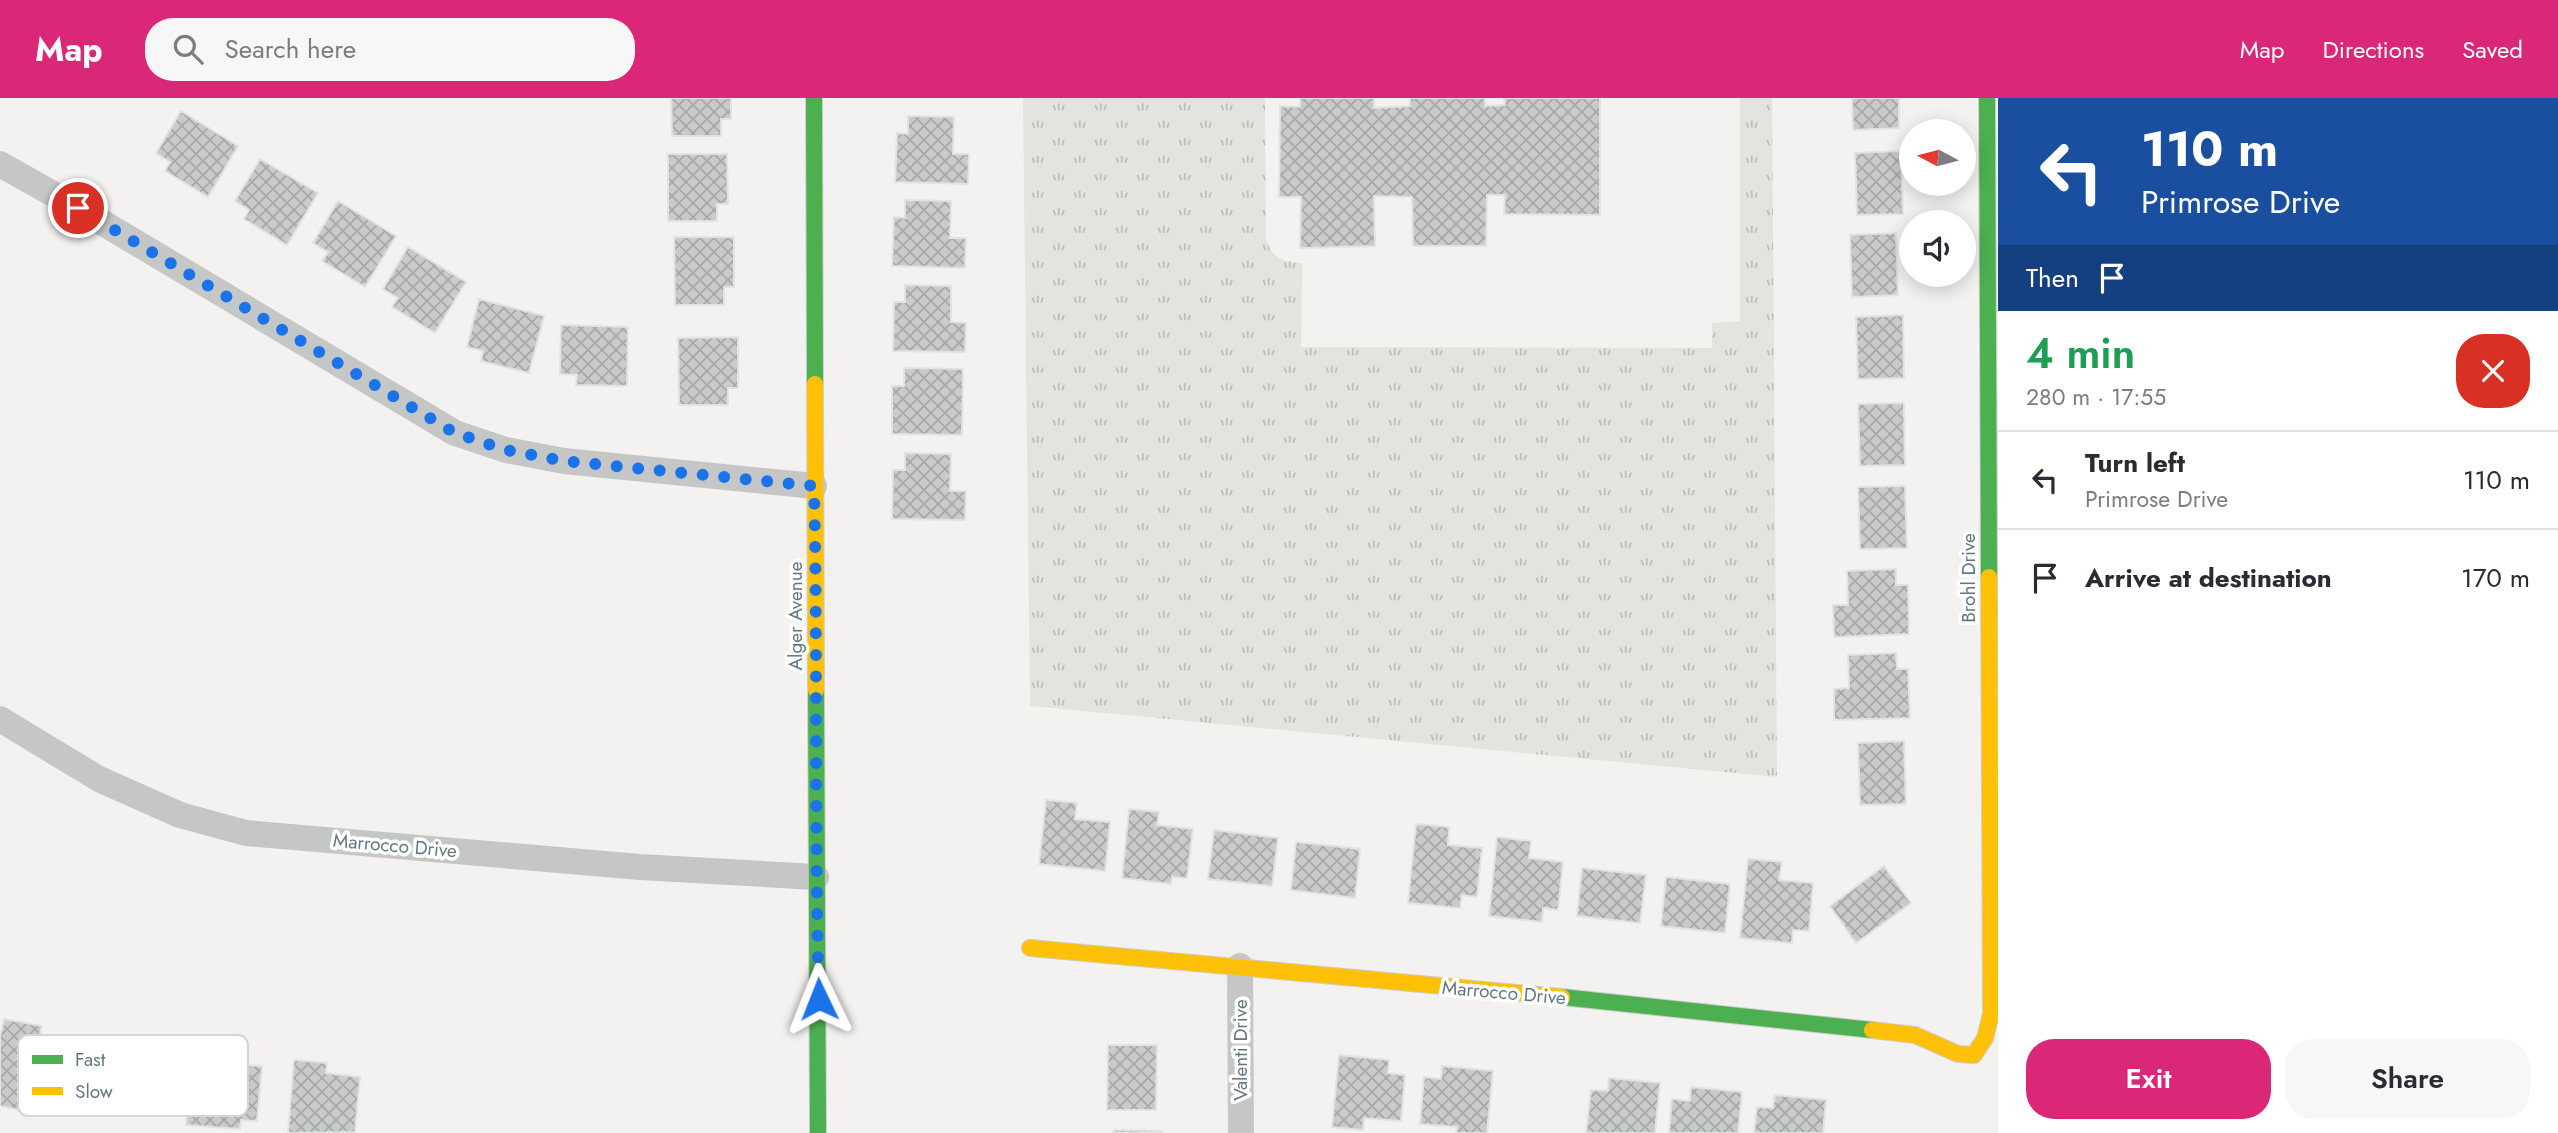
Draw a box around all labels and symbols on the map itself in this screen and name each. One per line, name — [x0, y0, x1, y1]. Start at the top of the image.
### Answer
north arrow — [1899, 119, 1976, 196]
pin — [48, 178, 108, 238]
street label: Brohl Drive — [1955, 533, 1982, 623]
street label: Alger Avenue — [782, 561, 809, 670]
street label: Marrocco Drive — [332, 827, 458, 864]
position arrow — [782, 962, 856, 1036]
street label: Marrocco Drive — [1441, 974, 1567, 1011]
street label: Valenti Drive — [1227, 999, 1254, 1101]
legend — [18, 1035, 248, 1116]
text: Fast — [75, 1046, 106, 1073]
text: Slow — [75, 1078, 113, 1105]

